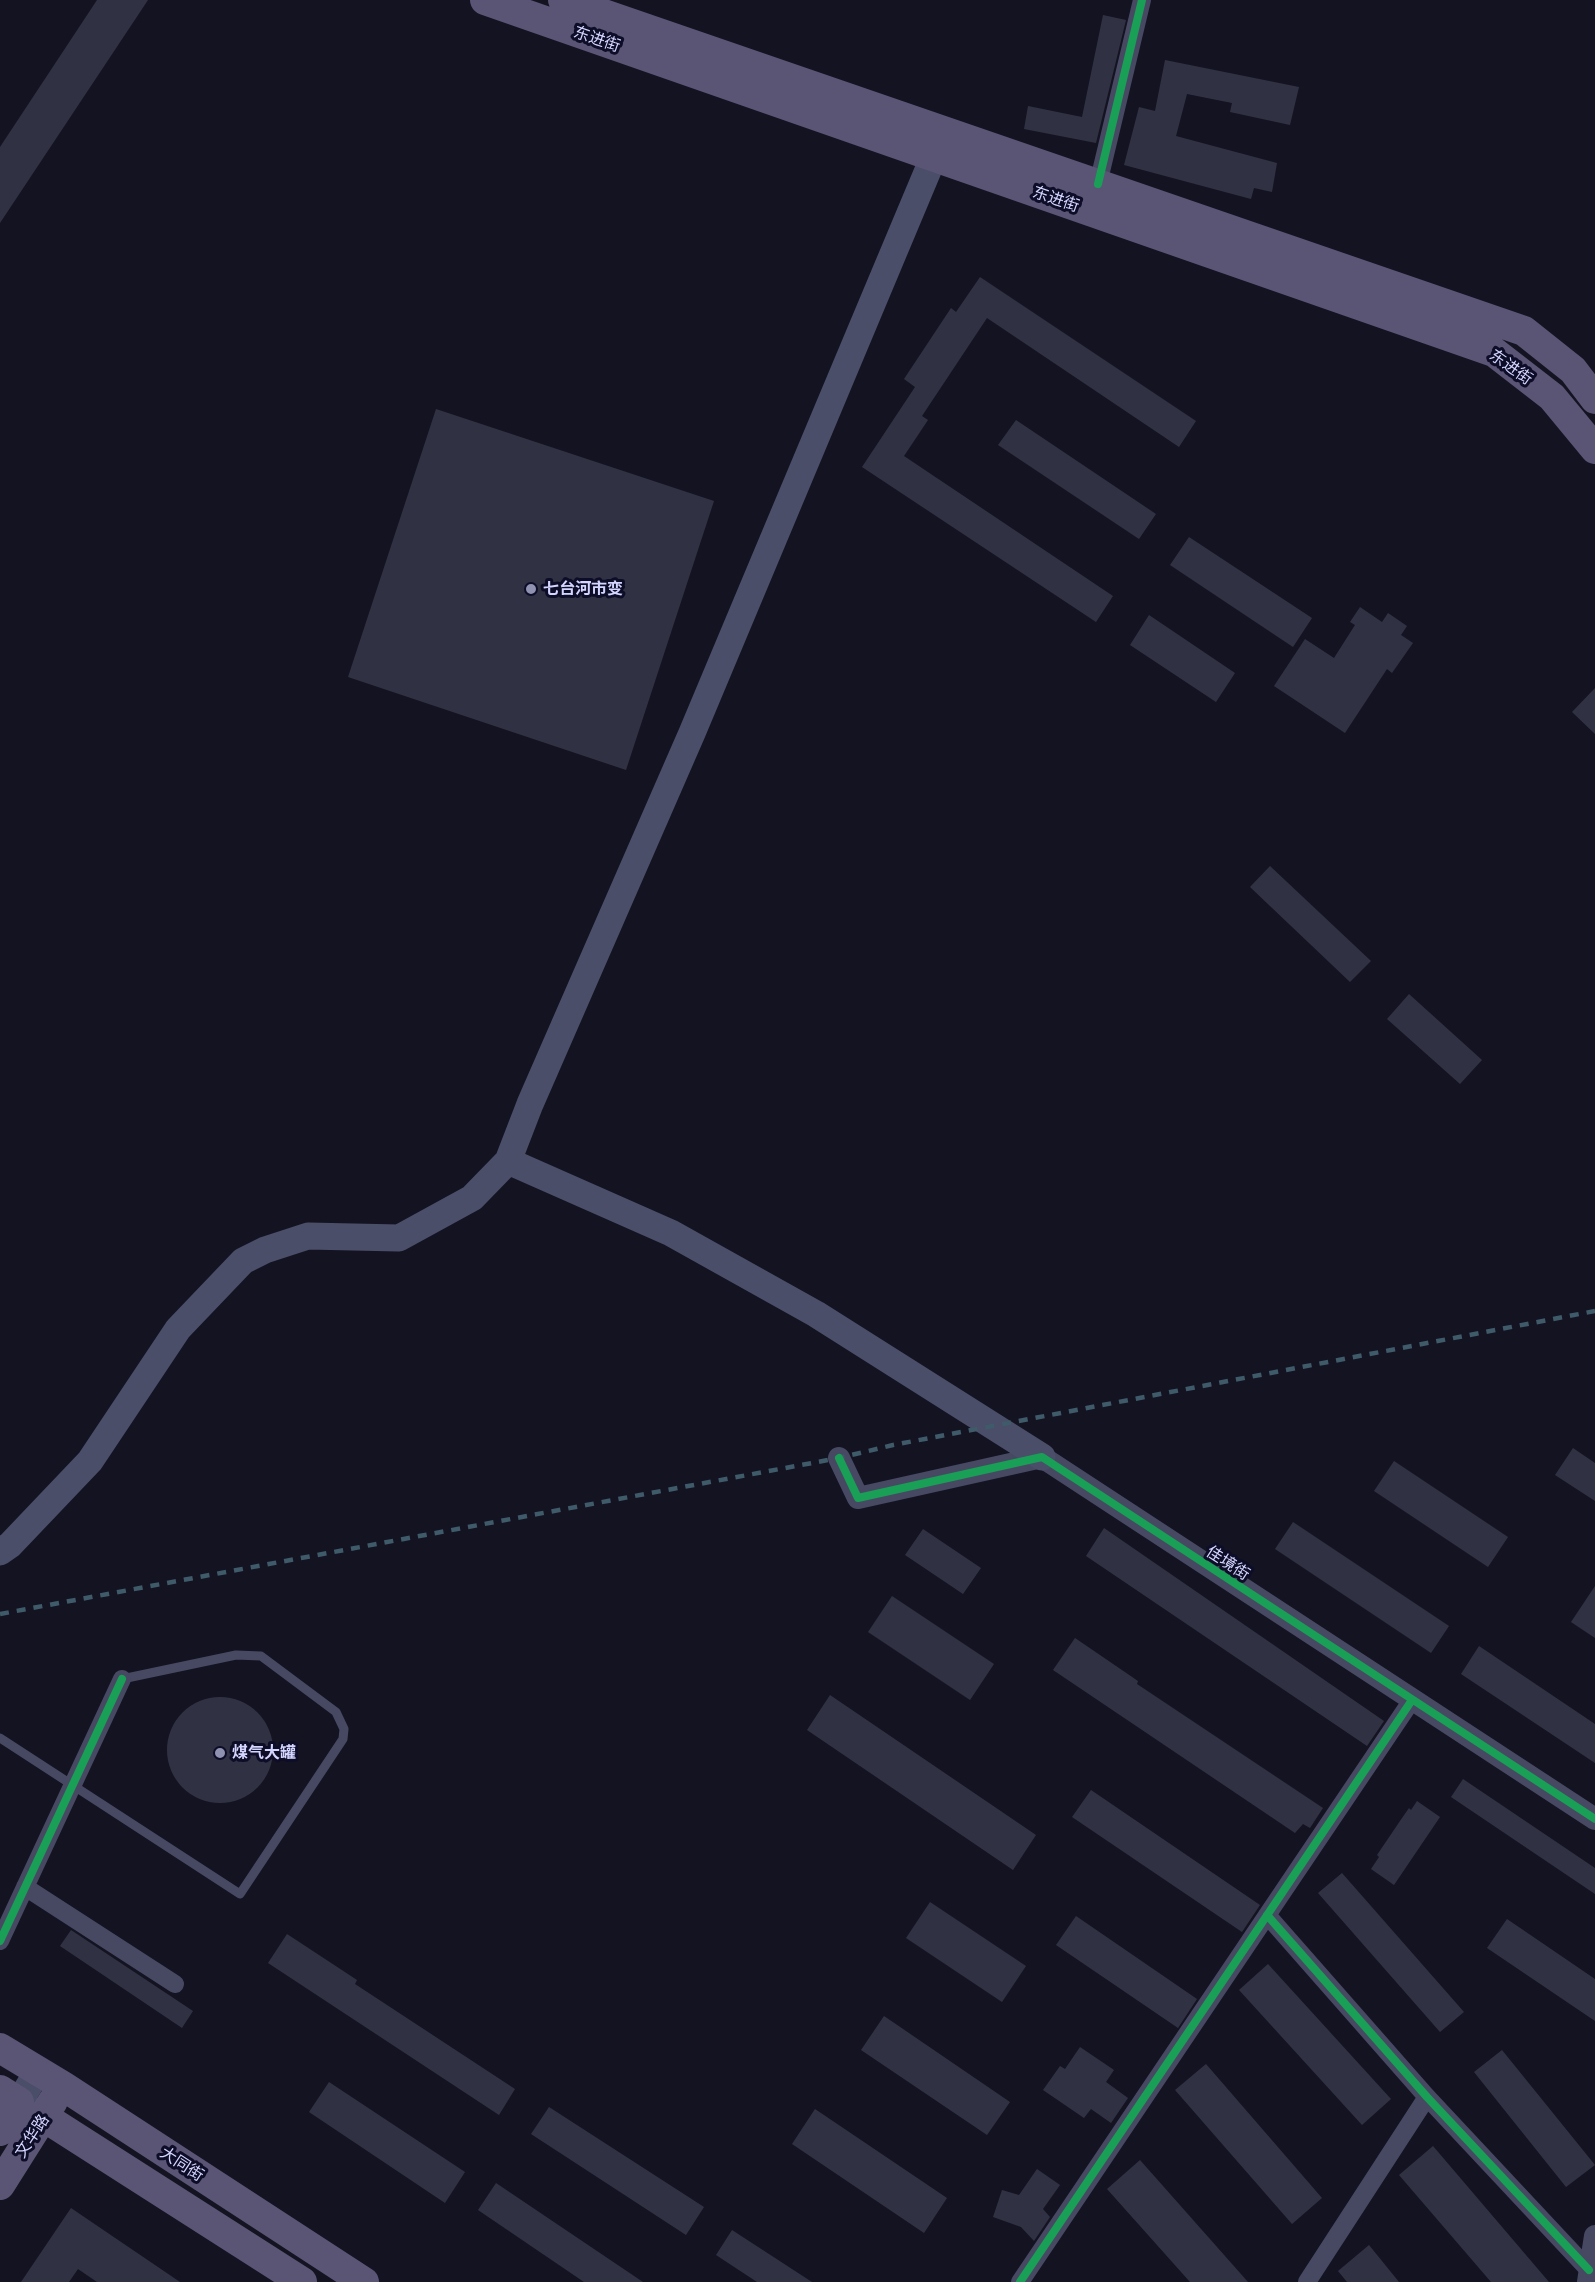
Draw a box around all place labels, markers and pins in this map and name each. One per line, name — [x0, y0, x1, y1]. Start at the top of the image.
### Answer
place label: 七台河市变 — [543, 579, 623, 599]
marker: 七台河市变 — [524, 582, 538, 596]
place label: 煤气大罐 — [232, 1743, 296, 1763]
marker: 煤气大罐 — [213, 1746, 227, 1760]

